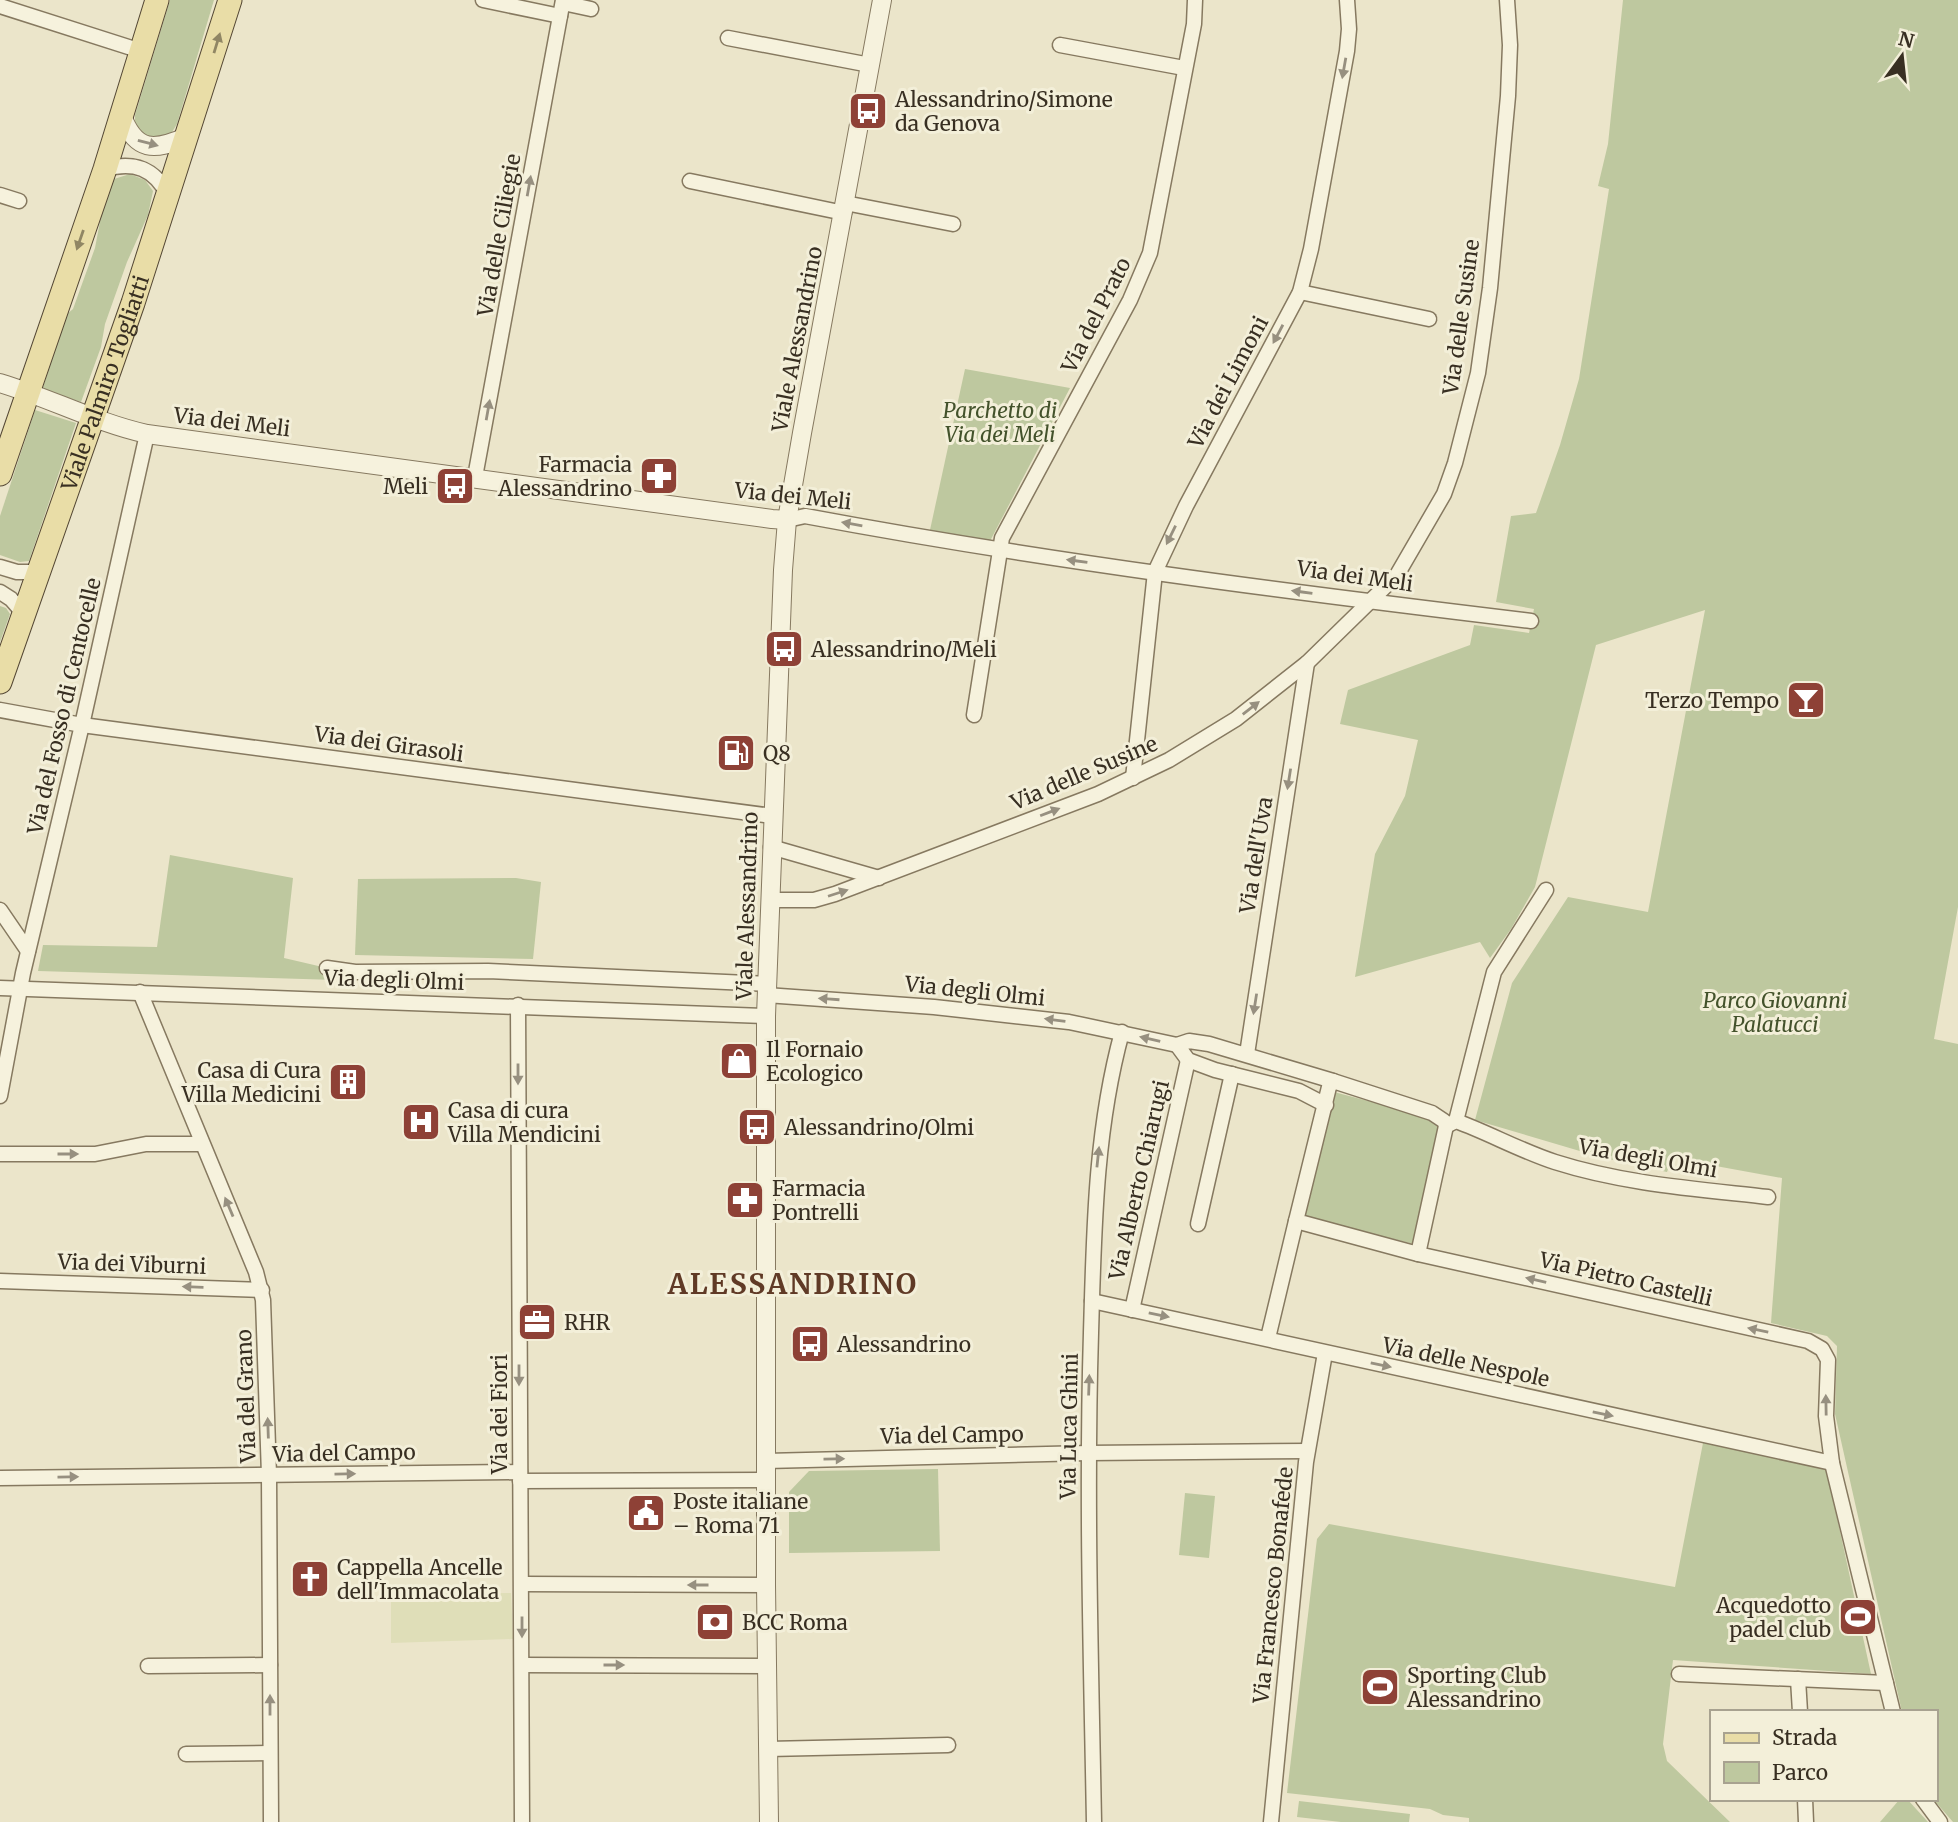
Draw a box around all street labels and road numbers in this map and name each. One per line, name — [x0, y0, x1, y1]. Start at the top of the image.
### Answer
street label: Via delle Ciliegie — [471, 152, 527, 319]
street label: Via delle Susine — [1437, 238, 1485, 397]
street label: Viale Alessandrino — [766, 244, 828, 435]
street label: Via del Prato — [1055, 253, 1137, 378]
street label: Viale Palmiro Togliatti — [54, 272, 155, 495]
street label: Via dei Limoni — [1181, 311, 1274, 454]
street label: Via dei Meli — [171, 401, 292, 443]
street label: Via dei Meli — [732, 476, 853, 516]
street label: Via dei Meli — [1294, 554, 1415, 598]
street label: Via del Fosso di Centocelle — [21, 575, 107, 838]
street label: Via dei Girasoli — [312, 720, 466, 768]
street label: Via delle Susine — [1006, 730, 1161, 816]
street label: Via dell'Uva — [1233, 795, 1279, 916]
street label: Viale Alessandrino — [730, 811, 764, 1002]
street label: Via degli Olmi — [322, 964, 465, 996]
street label: Via degli Olmi — [903, 970, 1047, 1012]
street label: Via Alberto Chiarugi — [1103, 1077, 1175, 1284]
street label: Via degli Olmi — [1575, 1132, 1720, 1184]
street label: Via Pietro Castelli — [1536, 1246, 1715, 1312]
street label: Via dei Viburni — [56, 1248, 207, 1280]
street label: Via del Grano — [230, 1329, 262, 1464]
street label: Via delle Nespole — [1379, 1331, 1552, 1393]
street label: Via Luca Ghini — [1054, 1353, 1084, 1500]
street label: Via dei Fiori — [486, 1354, 513, 1475]
street label: Via del Campo — [879, 1420, 1024, 1450]
street label: Via del Campo — [271, 1438, 416, 1468]
street label: Via Francesco Bonafede — [1247, 1465, 1299, 1706]

